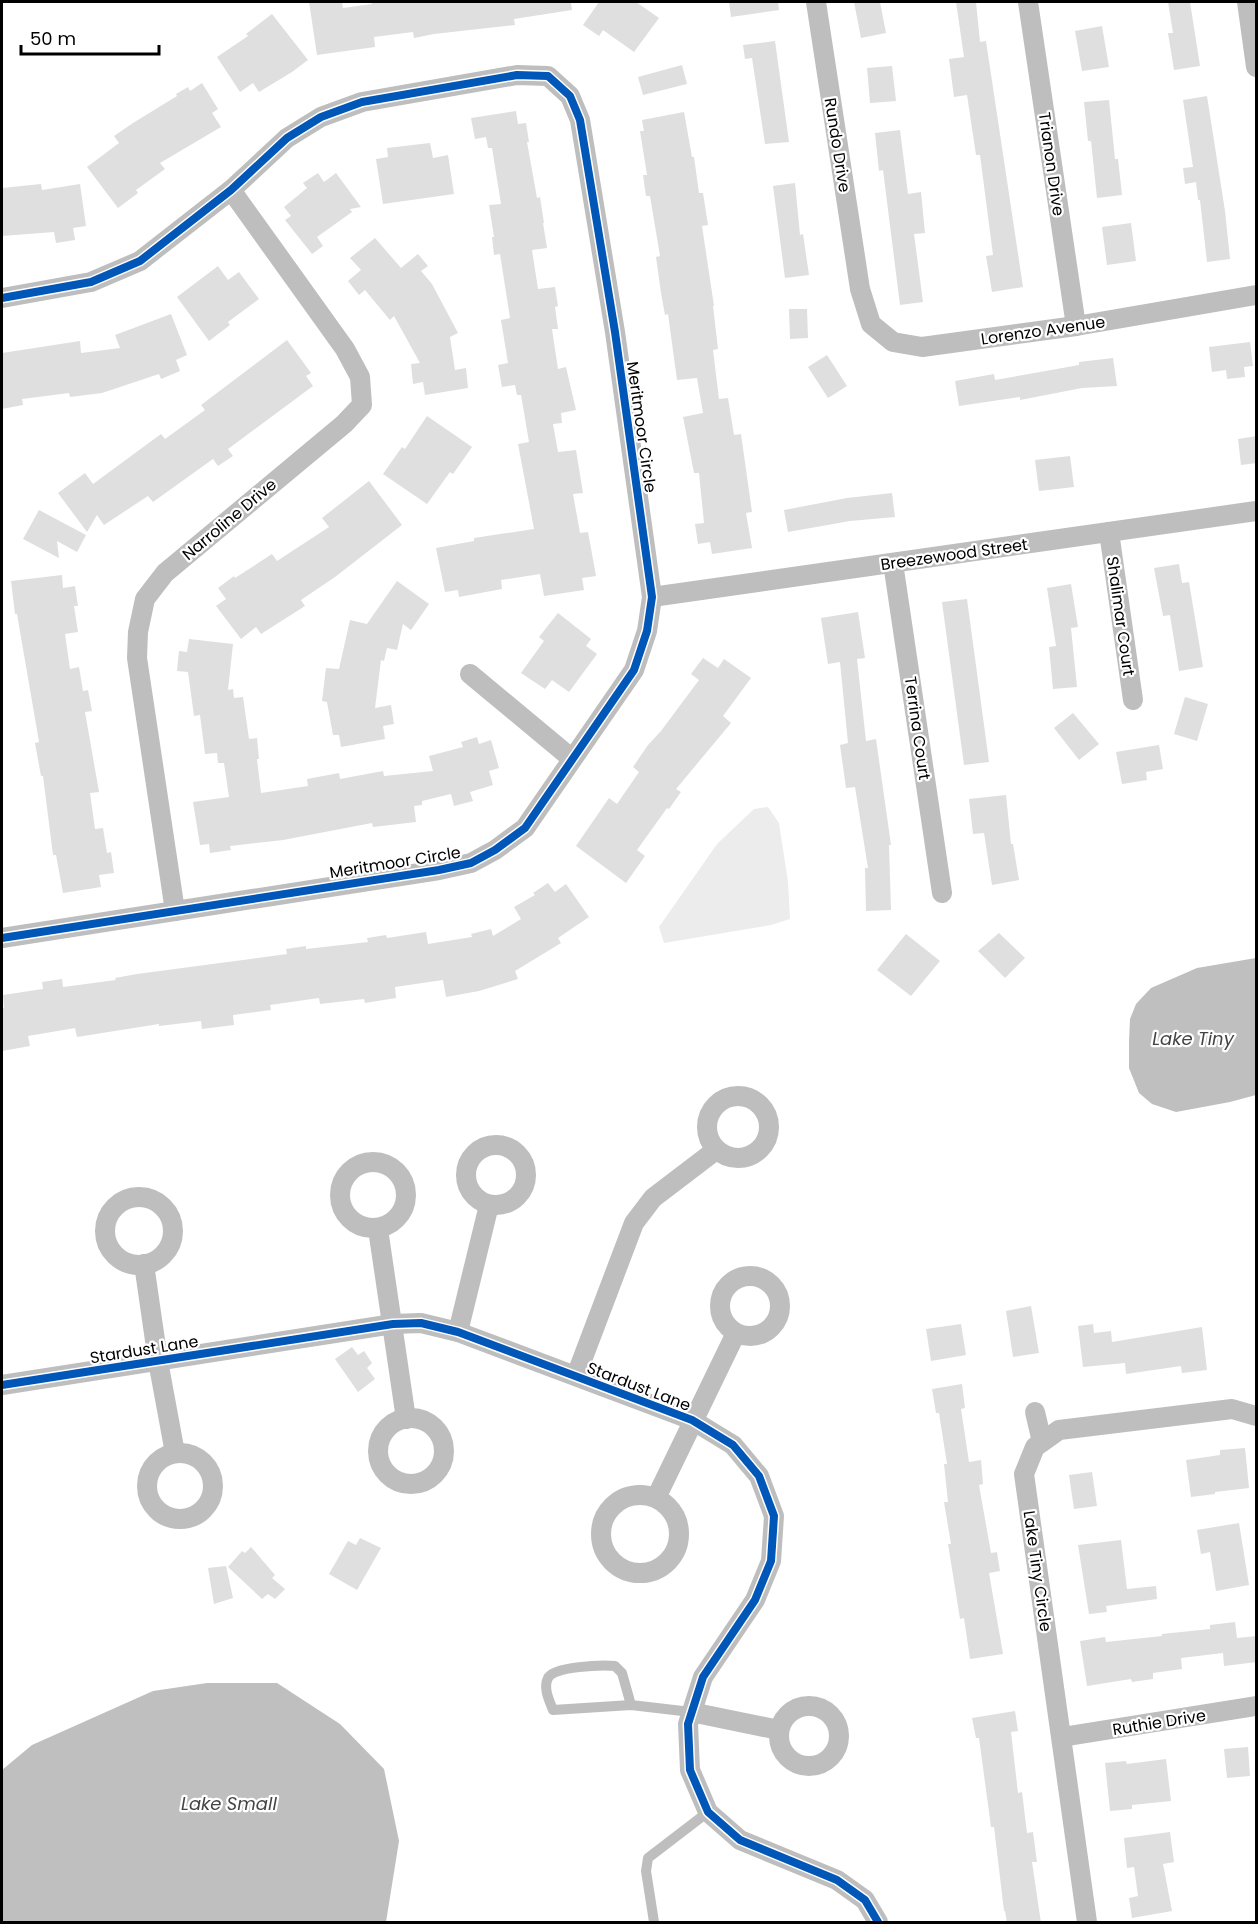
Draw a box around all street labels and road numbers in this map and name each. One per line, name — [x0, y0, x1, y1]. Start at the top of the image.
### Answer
street label: Rundo Drive — [819, 96, 856, 194]
street label: Trianon Drive — [1033, 111, 1070, 217]
street label: Lorenzo Avenue — [979, 310, 1107, 351]
street label: Meritmoor Circle — [621, 360, 662, 494]
street label: Narroline Drive — [177, 473, 281, 566]
street label: Breezewood Street — [879, 533, 1029, 576]
street label: Shalimar Court — [1101, 555, 1140, 677]
street label: Terrina Court — [899, 675, 936, 782]
street label: Meritmoor Circle — [328, 841, 462, 884]
street label: Stardust Lane — [88, 1330, 200, 1369]
street label: Stardust Lane — [584, 1356, 694, 1417]
street label: Lake Tiny Circle — [1018, 1509, 1057, 1633]
street label: Ruthie Drive — [1111, 1704, 1208, 1741]

